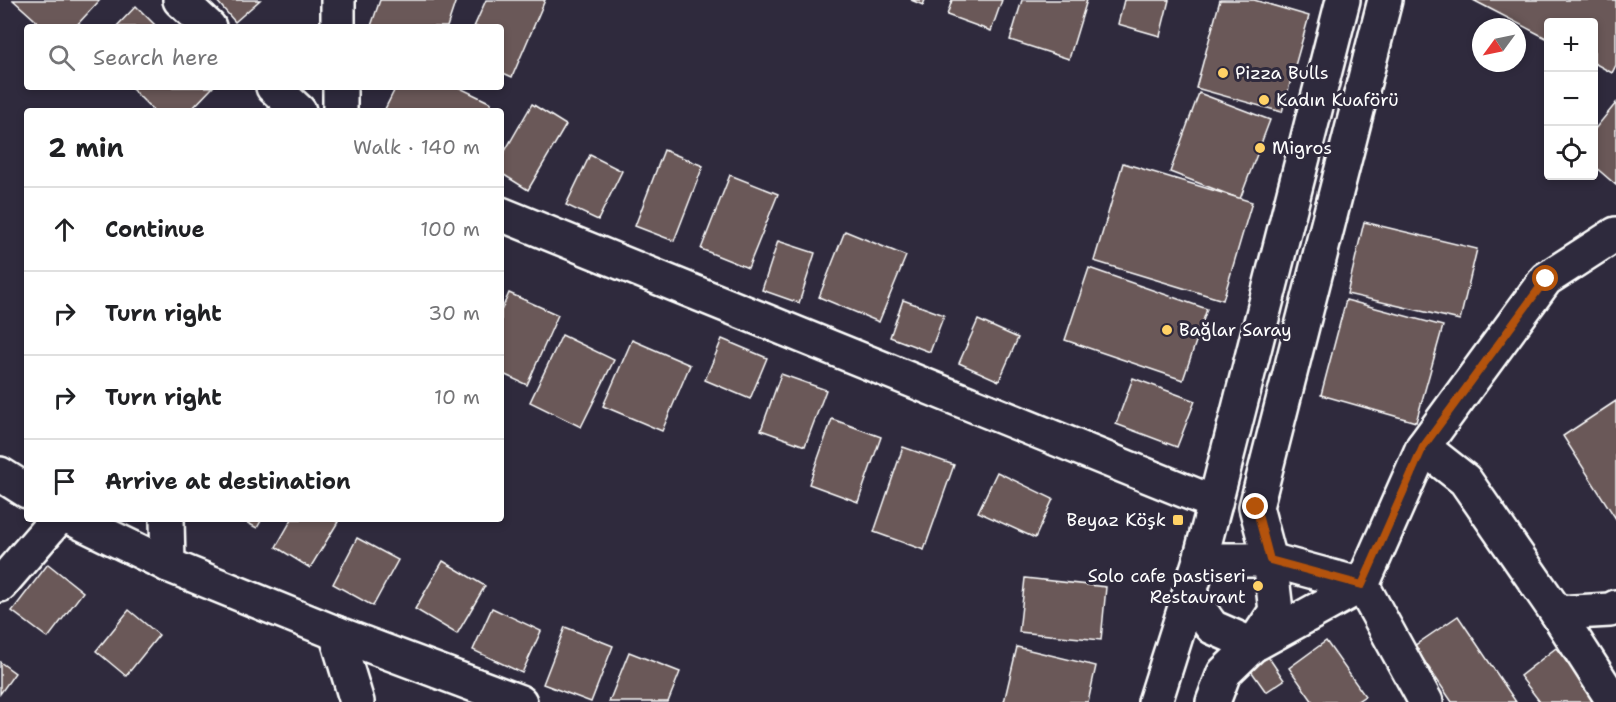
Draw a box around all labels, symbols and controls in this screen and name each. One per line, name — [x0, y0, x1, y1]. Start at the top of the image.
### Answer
north arrow — [1472, 18, 1526, 72]
map controls — [1544, 18, 1598, 180]
button: + — [1544, 18, 1598, 72]
search box — [24, 24, 504, 90]
icon: search — [45, 41, 78, 74]
text: Search here — [93, 43, 219, 72]
place label: Pizza Bulls — [1235, 61, 1329, 85]
marker: Pizza Bulls — [1216, 66, 1230, 80]
button: − — [1544, 72, 1598, 126]
place label: Kadın Kuaförü — [1276, 88, 1399, 112]
marker: Kadın Kuaförü — [1257, 93, 1271, 107]
button: locate — [1544, 126, 1598, 180]
text: 2 min — [48, 130, 124, 165]
text: Walk · 140 m — [353, 134, 480, 160]
place label: Migros — [1272, 136, 1332, 160]
marker: Migros — [1253, 141, 1267, 155]
icon: ahead — [48, 213, 81, 246]
text: Continue — [105, 215, 205, 244]
text: 100 m — [420, 216, 480, 242]
route start — [1532, 265, 1558, 291]
icon: right — [48, 297, 81, 330]
text: Turn right — [105, 299, 222, 328]
text: 30 m — [428, 300, 480, 326]
place label: Bağlar Saray — [1179, 318, 1292, 342]
marker: Bağlar Saray — [1160, 323, 1174, 337]
icon: right — [48, 381, 81, 414]
text: Turn right — [105, 383, 222, 412]
text: 10 m — [434, 384, 480, 410]
icon: arrive — [48, 465, 81, 498]
text: Arrive at destination — [105, 467, 351, 496]
route end — [1242, 493, 1268, 519]
place label: Beyaz Köşk — [1067, 508, 1166, 532]
marker: Beyaz Köşk — [1171, 513, 1185, 527]
place label: Solo cafe pastiseri Restaurant — [1088, 564, 1246, 609]
marker: Solo cafe pastiseri Restaurant — [1251, 579, 1265, 593]

